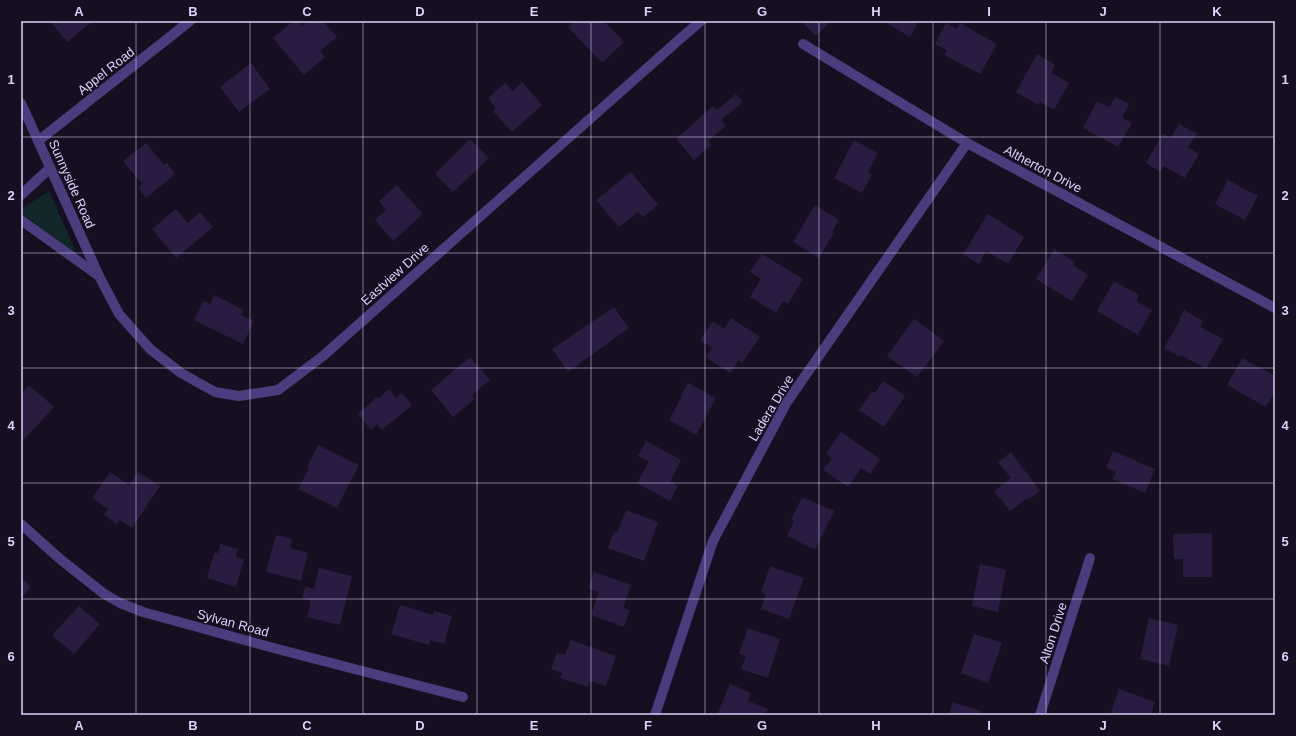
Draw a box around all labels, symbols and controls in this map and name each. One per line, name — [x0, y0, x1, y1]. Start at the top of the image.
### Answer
text: A — [74, 4, 84, 19]
text: B — [188, 4, 198, 19]
text: C — [302, 4, 312, 19]
text: D — [415, 4, 425, 19]
text: E — [530, 4, 539, 19]
text: F — [644, 4, 652, 19]
text: G — [757, 4, 767, 19]
text: H — [871, 4, 881, 19]
text: I — [987, 4, 991, 19]
text: J — [1099, 4, 1107, 19]
text: K — [1212, 4, 1222, 19]
street label: Appel Road — [75, 44, 137, 98]
text: 1 — [7, 72, 15, 87]
text: 1 — [1281, 72, 1289, 87]
street label: Sunnyside Road — [46, 137, 98, 231]
street label: Altherton Drive — [1002, 142, 1084, 196]
text: 2 — [7, 188, 15, 203]
text: 2 — [1281, 188, 1289, 203]
street label: Eastview Drive — [358, 240, 432, 308]
text: 3 — [7, 303, 15, 318]
text: 3 — [1281, 303, 1289, 318]
street label: Ladera Drive — [745, 372, 797, 444]
text: 4 — [7, 418, 15, 433]
text: 4 — [1281, 418, 1289, 433]
text: 5 — [7, 534, 15, 549]
text: 5 — [1281, 534, 1289, 549]
street label: Alton Drive — [1036, 600, 1070, 666]
street label: Sylvan Road — [195, 606, 271, 640]
text: 6 — [7, 649, 15, 664]
text: 6 — [1281, 649, 1289, 664]
text: A — [74, 718, 84, 733]
text: B — [188, 718, 198, 733]
text: C — [302, 718, 312, 733]
text: D — [415, 718, 425, 733]
text: E — [530, 718, 539, 733]
text: F — [644, 718, 652, 733]
text: G — [757, 718, 767, 733]
text: H — [871, 718, 881, 733]
text: I — [987, 718, 991, 733]
text: J — [1099, 718, 1107, 733]
text: K — [1212, 718, 1222, 733]

